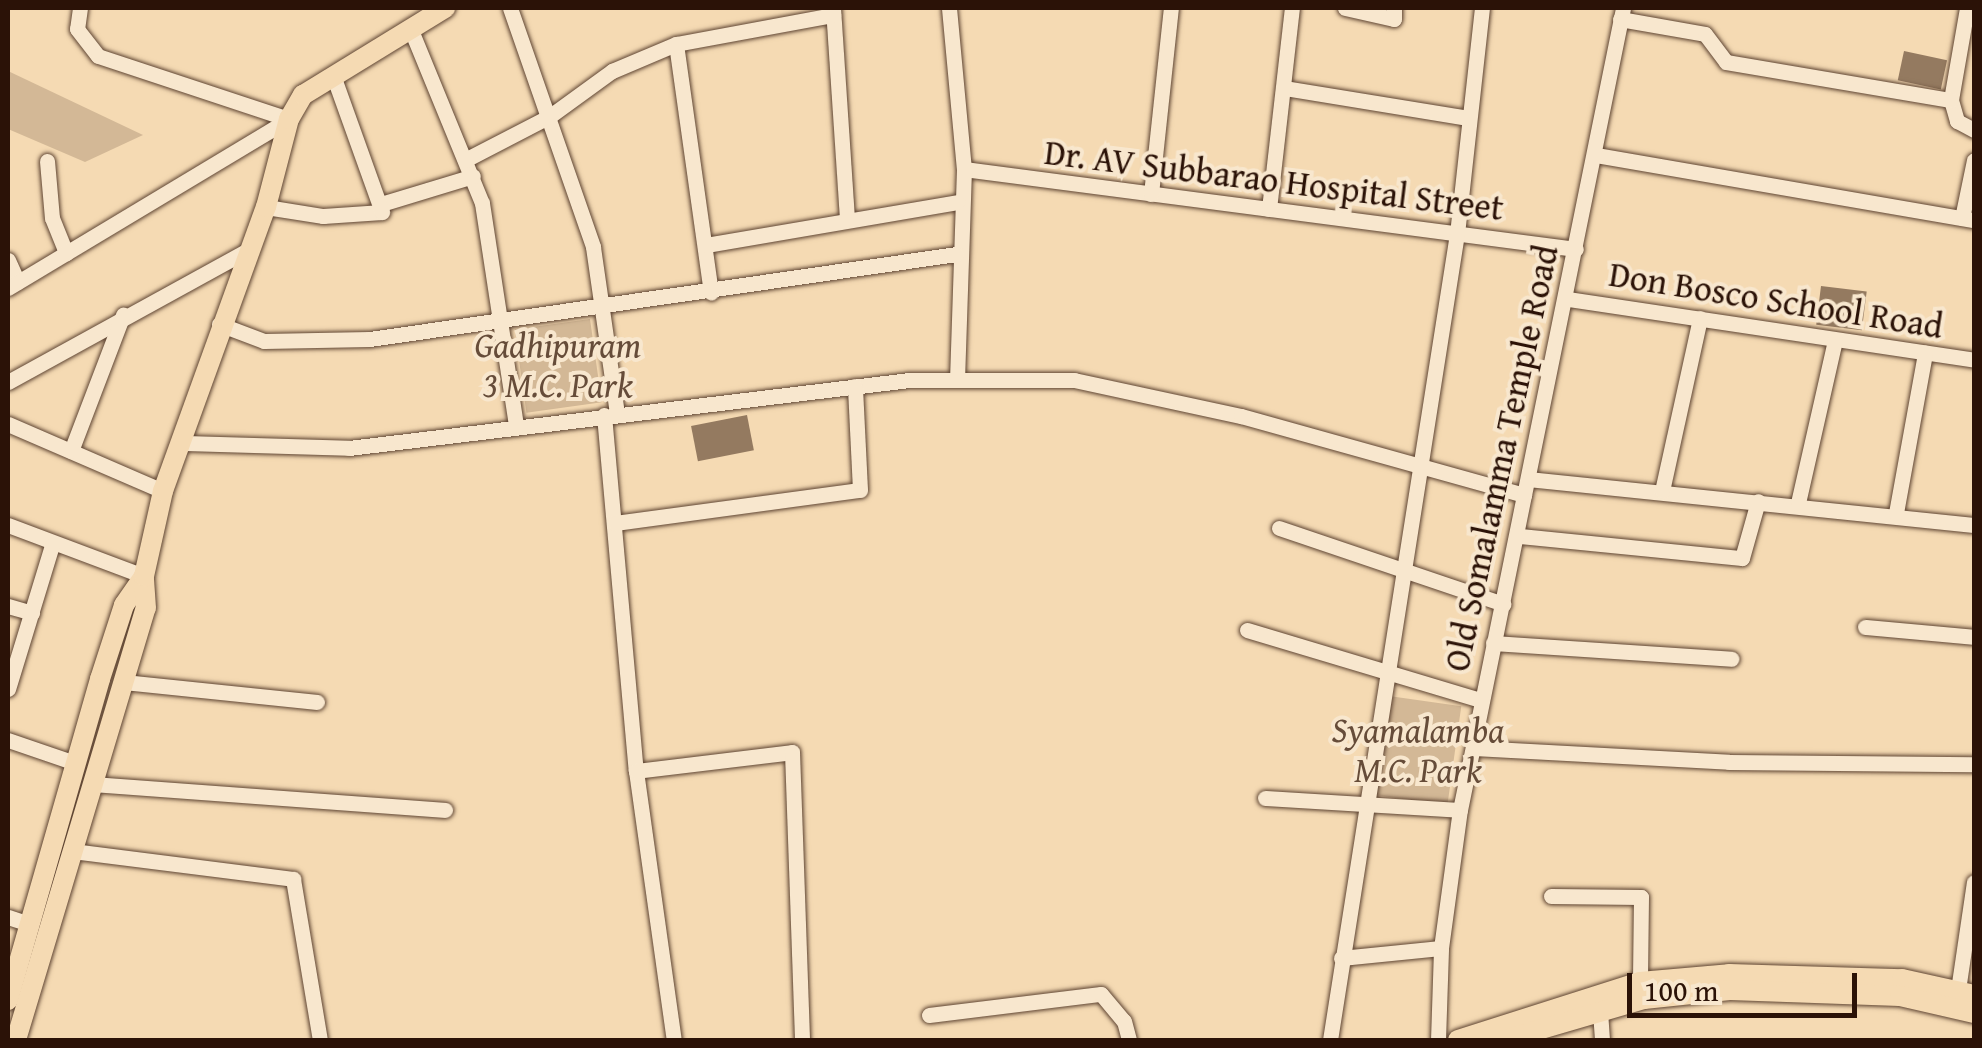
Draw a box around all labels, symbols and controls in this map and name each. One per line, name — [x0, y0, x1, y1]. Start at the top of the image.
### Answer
street label: Dr. AV Subbarao Hospital Street — [1042, 131, 1506, 229]
street label: Old Somalamma Temple Road — [1435, 241, 1567, 675]
street label: Don Bosco School Road — [1606, 253, 1946, 347]
park label: Gadhipuram 3 M.C. Park — [475, 324, 641, 406]
park label: Syamalamba M.C. Park — [1332, 709, 1504, 791]
scale bar — [1632, 953, 1862, 1015]
text: 100 m — [1644, 968, 1718, 1012]

